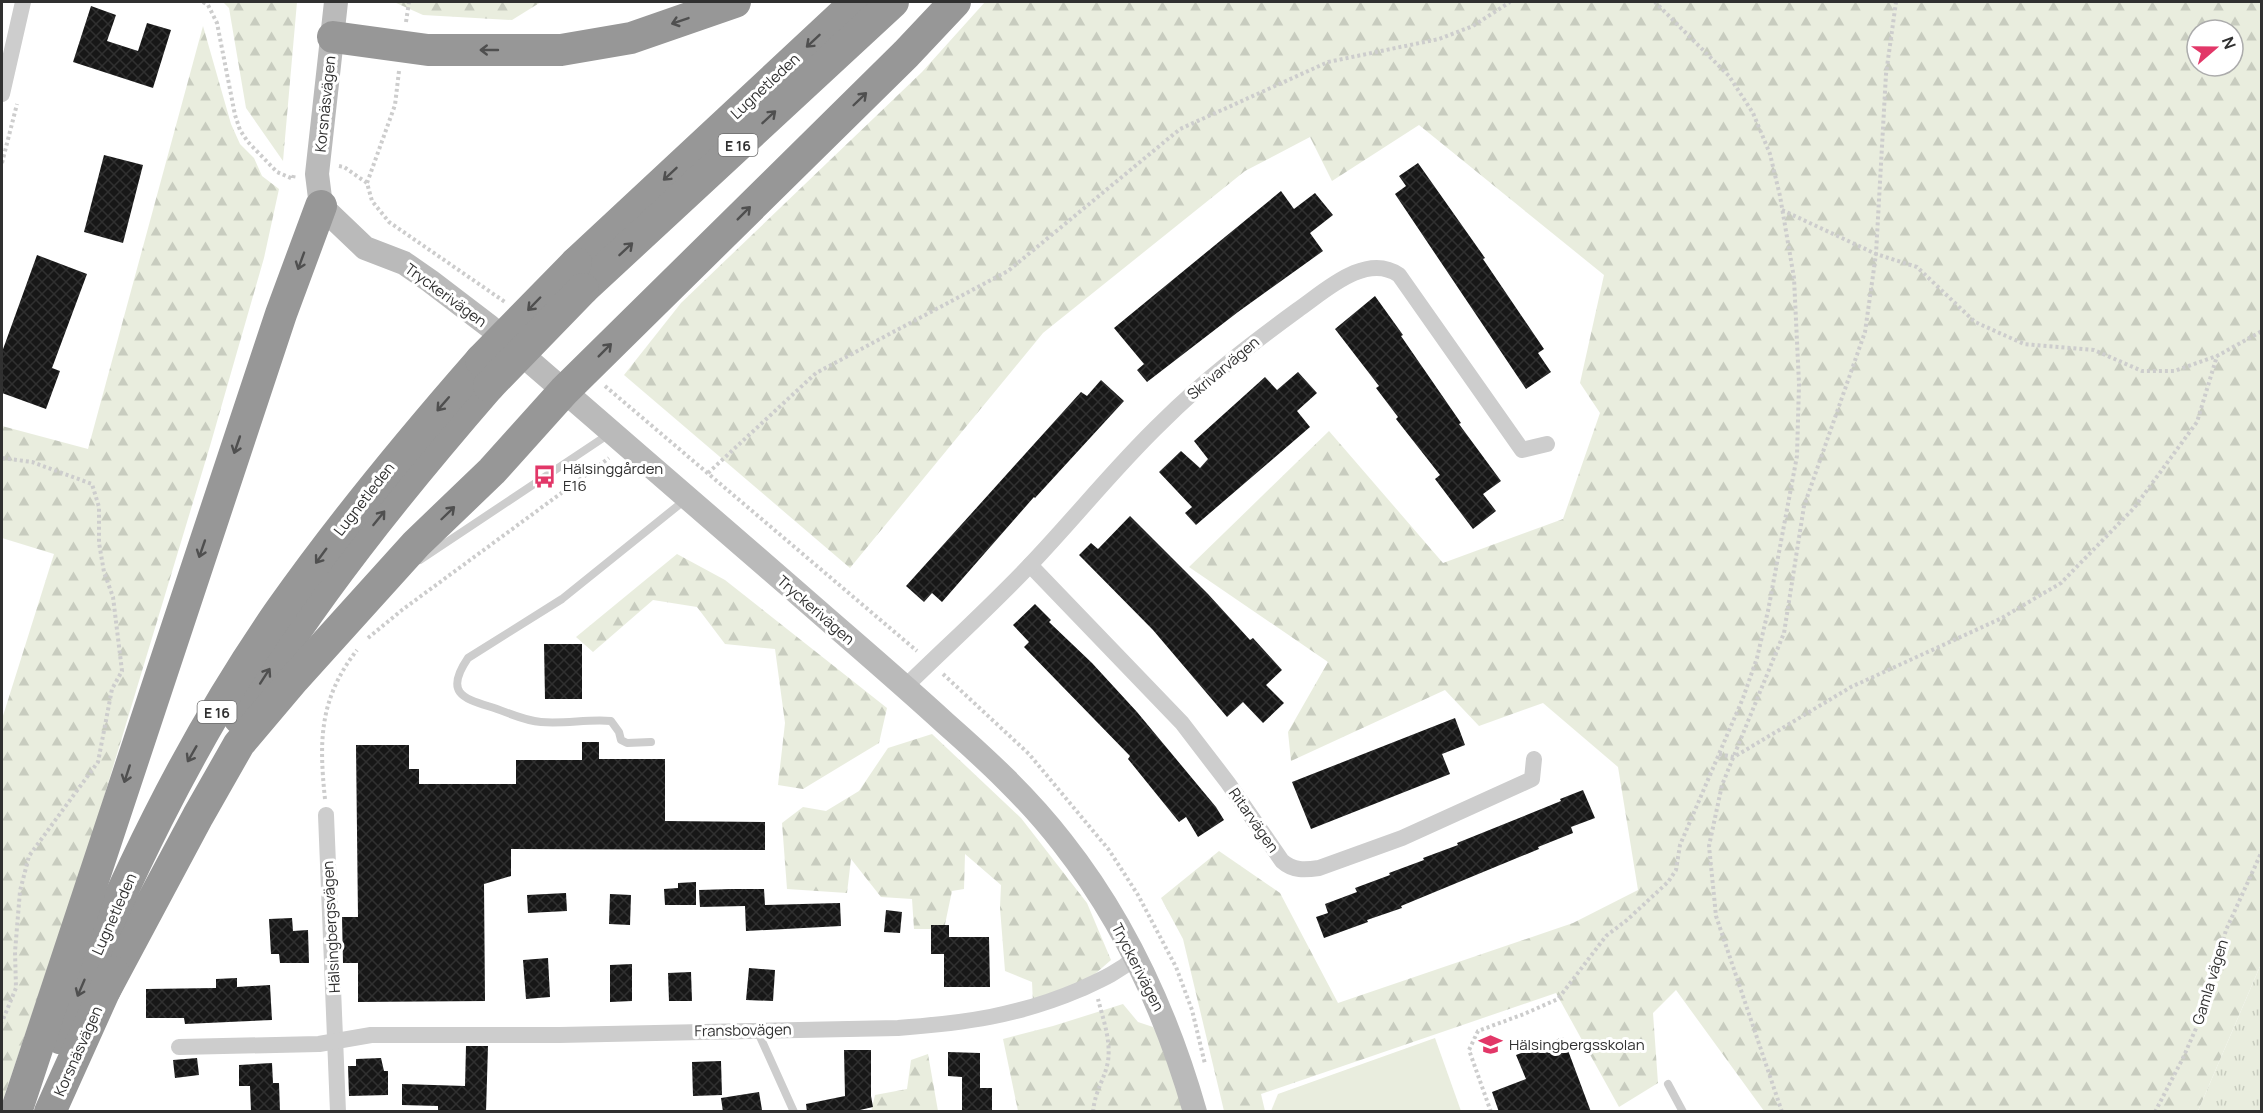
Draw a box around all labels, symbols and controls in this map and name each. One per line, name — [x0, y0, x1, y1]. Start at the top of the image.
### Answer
one-way arrow — [671, 16, 690, 27]
north arrow — [2185, 18, 2245, 78]
one-way arrow — [806, 34, 821, 48]
text: N — [2217, 34, 2241, 52]
one-way arrow — [480, 44, 500, 56]
street label: Lugnetleden — [726, 48, 804, 124]
street label: Korsnäsvägen — [309, 55, 341, 153]
one-way arrow — [852, 91, 867, 106]
one-way arrow — [761, 110, 776, 124]
road number: E 16 — [718, 134, 758, 156]
one-way arrow — [663, 167, 678, 182]
one-way arrow — [737, 205, 752, 220]
one-way arrow — [618, 242, 633, 256]
one-way arrow — [294, 251, 305, 270]
street label: Tryckerivägen — [401, 258, 491, 332]
one-way arrow — [527, 297, 542, 312]
street label: Skrivarvägen — [1182, 332, 1264, 404]
one-way arrow — [598, 342, 613, 357]
one-way arrow — [436, 396, 450, 411]
one-way arrow — [230, 435, 241, 454]
street label: Lugnetleden — [329, 458, 399, 540]
place label: Hälsinggården E16 — [563, 458, 663, 496]
bus stop icon: Hälsinggården E16 — [532, 464, 558, 490]
one-way arrow — [441, 506, 456, 520]
one-way arrow — [372, 510, 385, 526]
one-way arrow — [196, 539, 207, 558]
one-way arrow — [314, 547, 327, 563]
street label: Tryckerivägen — [773, 571, 859, 650]
one-way arrow — [259, 668, 271, 685]
road number: E 16 — [198, 701, 236, 723]
one-way arrow — [185, 746, 197, 763]
one-way arrow — [121, 764, 132, 783]
street label: Ritarvägen — [1224, 783, 1284, 857]
street label: Hälsingbergsvägen — [317, 860, 345, 994]
street label: Lugnetleden — [87, 870, 141, 958]
street label: Tryckerivägen — [1107, 919, 1169, 1015]
street label: Gamla vägen — [2187, 937, 2233, 1027]
one-way arrow — [75, 978, 86, 996]
street label: Korsnäsvägen — [49, 1002, 107, 1099]
street label: Fransbovägen — [694, 1019, 792, 1041]
school or university icon: Hälsingbergsskolan — [1478, 1031, 1504, 1057]
place label: Hälsingbergsskolan — [1509, 1034, 1645, 1055]

